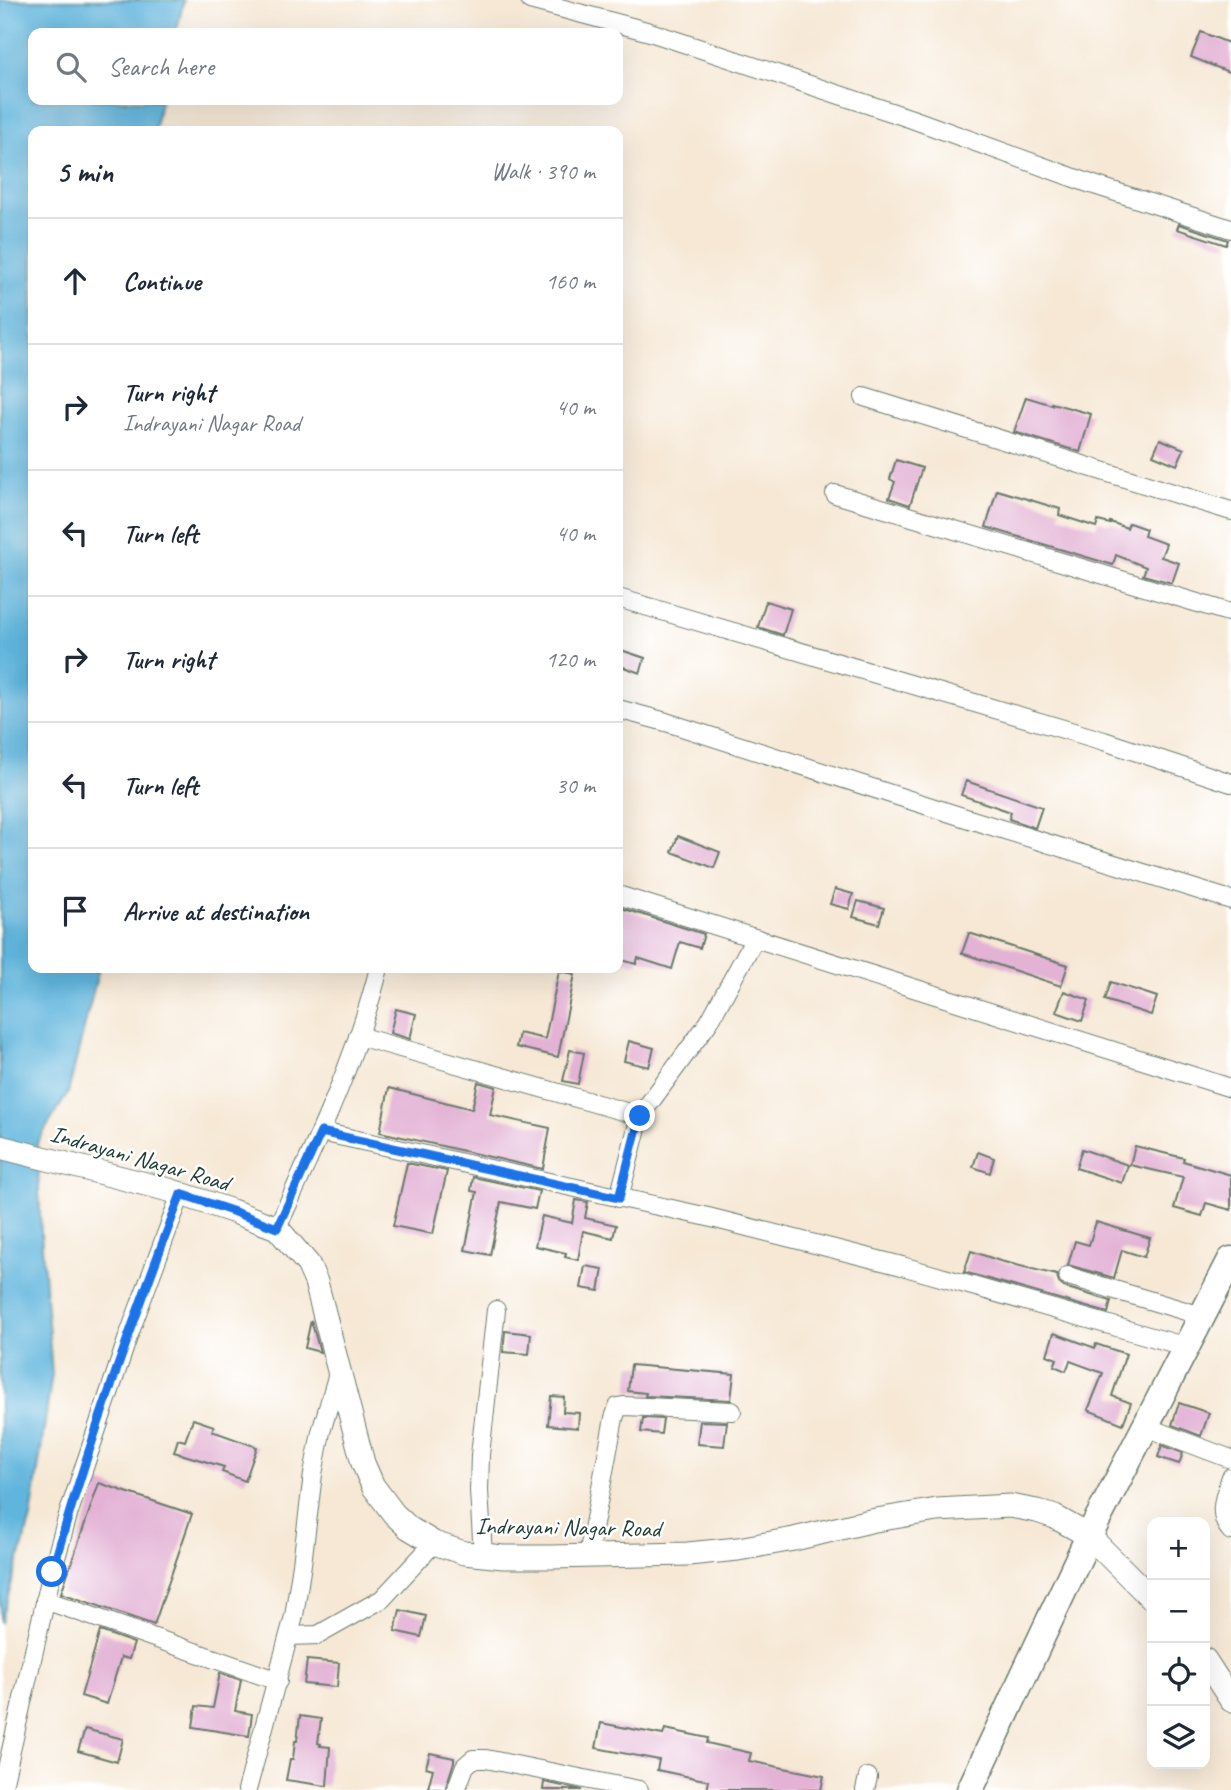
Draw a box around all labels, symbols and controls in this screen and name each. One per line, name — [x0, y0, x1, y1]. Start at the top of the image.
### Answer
search box — [28, 28, 623, 105]
icon: search — [52, 48, 90, 86]
text: Search here — [108, 50, 214, 83]
text: 5 min — [56, 153, 113, 191]
text: Walk · 390 m — [491, 157, 595, 186]
icon: ahead — [56, 262, 94, 300]
text: Continue — [123, 265, 201, 298]
text: 160 m — [546, 267, 595, 296]
text: Turn right — [123, 376, 214, 409]
icon: right — [56, 388, 94, 426]
text: 40 m — [556, 393, 595, 422]
text: Indrayani Nagar Road — [123, 409, 300, 438]
icon: left — [56, 514, 94, 552]
text: Turn left — [123, 517, 198, 550]
text: 40 m — [556, 519, 595, 548]
icon: right — [56, 640, 94, 678]
text: Turn right — [123, 643, 214, 676]
text: 120 m — [546, 645, 595, 674]
icon: left — [56, 766, 94, 804]
text: Turn left — [123, 769, 198, 802]
text: 30 m — [556, 771, 595, 800]
icon: arrive — [56, 892, 94, 930]
text: Arrive at destination — [123, 895, 309, 928]
route end — [624, 1100, 655, 1131]
street label: Indrayani Nagar Road — [47, 1118, 236, 1199]
street label: Indrayani Nagar Road — [475, 1510, 664, 1544]
map controls — [1147, 1517, 1210, 1769]
button: + — [1147, 1517, 1210, 1580]
route start — [36, 1556, 67, 1587]
button: − — [1147, 1580, 1210, 1643]
button: locate — [1147, 1643, 1210, 1706]
button: layers — [1147, 1706, 1210, 1769]

